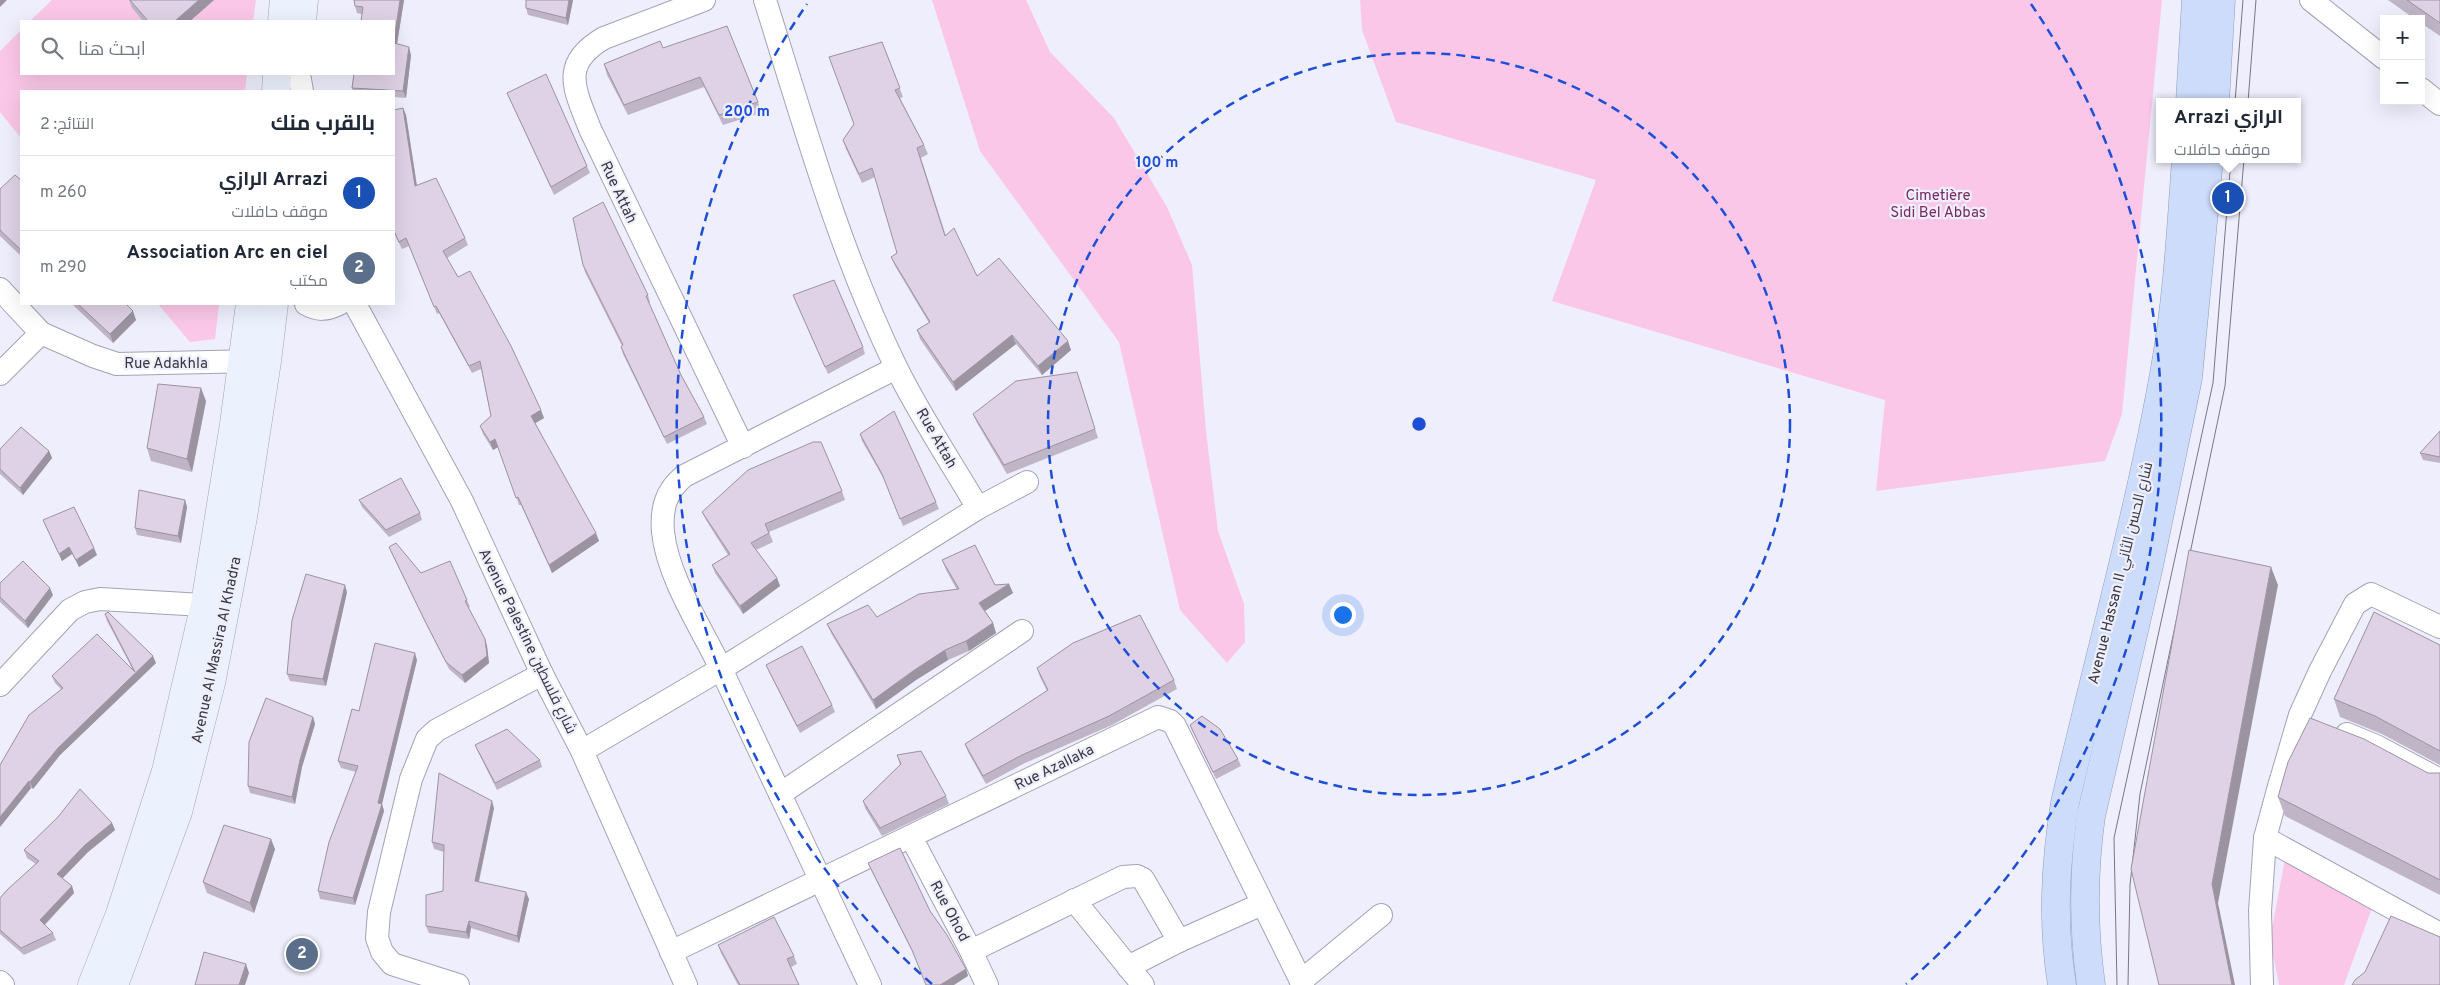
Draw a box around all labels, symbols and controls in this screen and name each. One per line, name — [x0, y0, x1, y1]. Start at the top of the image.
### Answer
map controls — [2380, 15, 2425, 105]
button: + — [2380, 15, 2425, 60]
search box — [20, 20, 395, 75]
icon: search — [38, 34, 66, 62]
text: ابحث هنا — [78, 38, 146, 62]
button: − — [2380, 60, 2425, 105]
popup — [2156, 98, 2301, 163]
text: 200 m — [724, 103, 770, 122]
text: Arrazi الرازي — [2174, 106, 2283, 130]
text: بالقرب منك — [271, 111, 375, 138]
text: النتائج: 2 — [40, 115, 94, 135]
text: موقف حافلات — [2174, 141, 2271, 161]
text: 100 m — [1136, 154, 1178, 173]
street label: Rue Attah — [595, 159, 640, 227]
text: Arrazi الرازي — [219, 168, 328, 192]
pin: 1 — [2212, 179, 2244, 217]
text: 260 m — [40, 183, 87, 203]
text: 1 — [356, 183, 362, 203]
park label: Cimetière Sidi Bel Abbas — [1890, 187, 1986, 223]
text: موقف حافلات — [231, 203, 328, 223]
text: Association Arc en ciel — [126, 241, 328, 265]
text: 290 m — [40, 258, 87, 278]
text: 2 — [354, 258, 364, 278]
text: مكتب — [289, 272, 328, 292]
street label: Rue Adakhla — [124, 355, 208, 374]
street label: Rue Attah — [911, 405, 961, 472]
centre of rings — [1410, 415, 1428, 433]
street label: Avenue Hassan II شارع الحسن الثاني — [2085, 460, 2159, 687]
street label: Avenue Palestine شارع فلسطين — [473, 546, 580, 738]
street label: Avenue Al Massira Al Khadra — [188, 555, 247, 745]
your location — [1330, 602, 1356, 628]
street label: Rue Azallaka — [1012, 741, 1097, 796]
street label: Rue Ohod — [925, 878, 973, 945]
pin: 2 — [286, 935, 318, 973]

